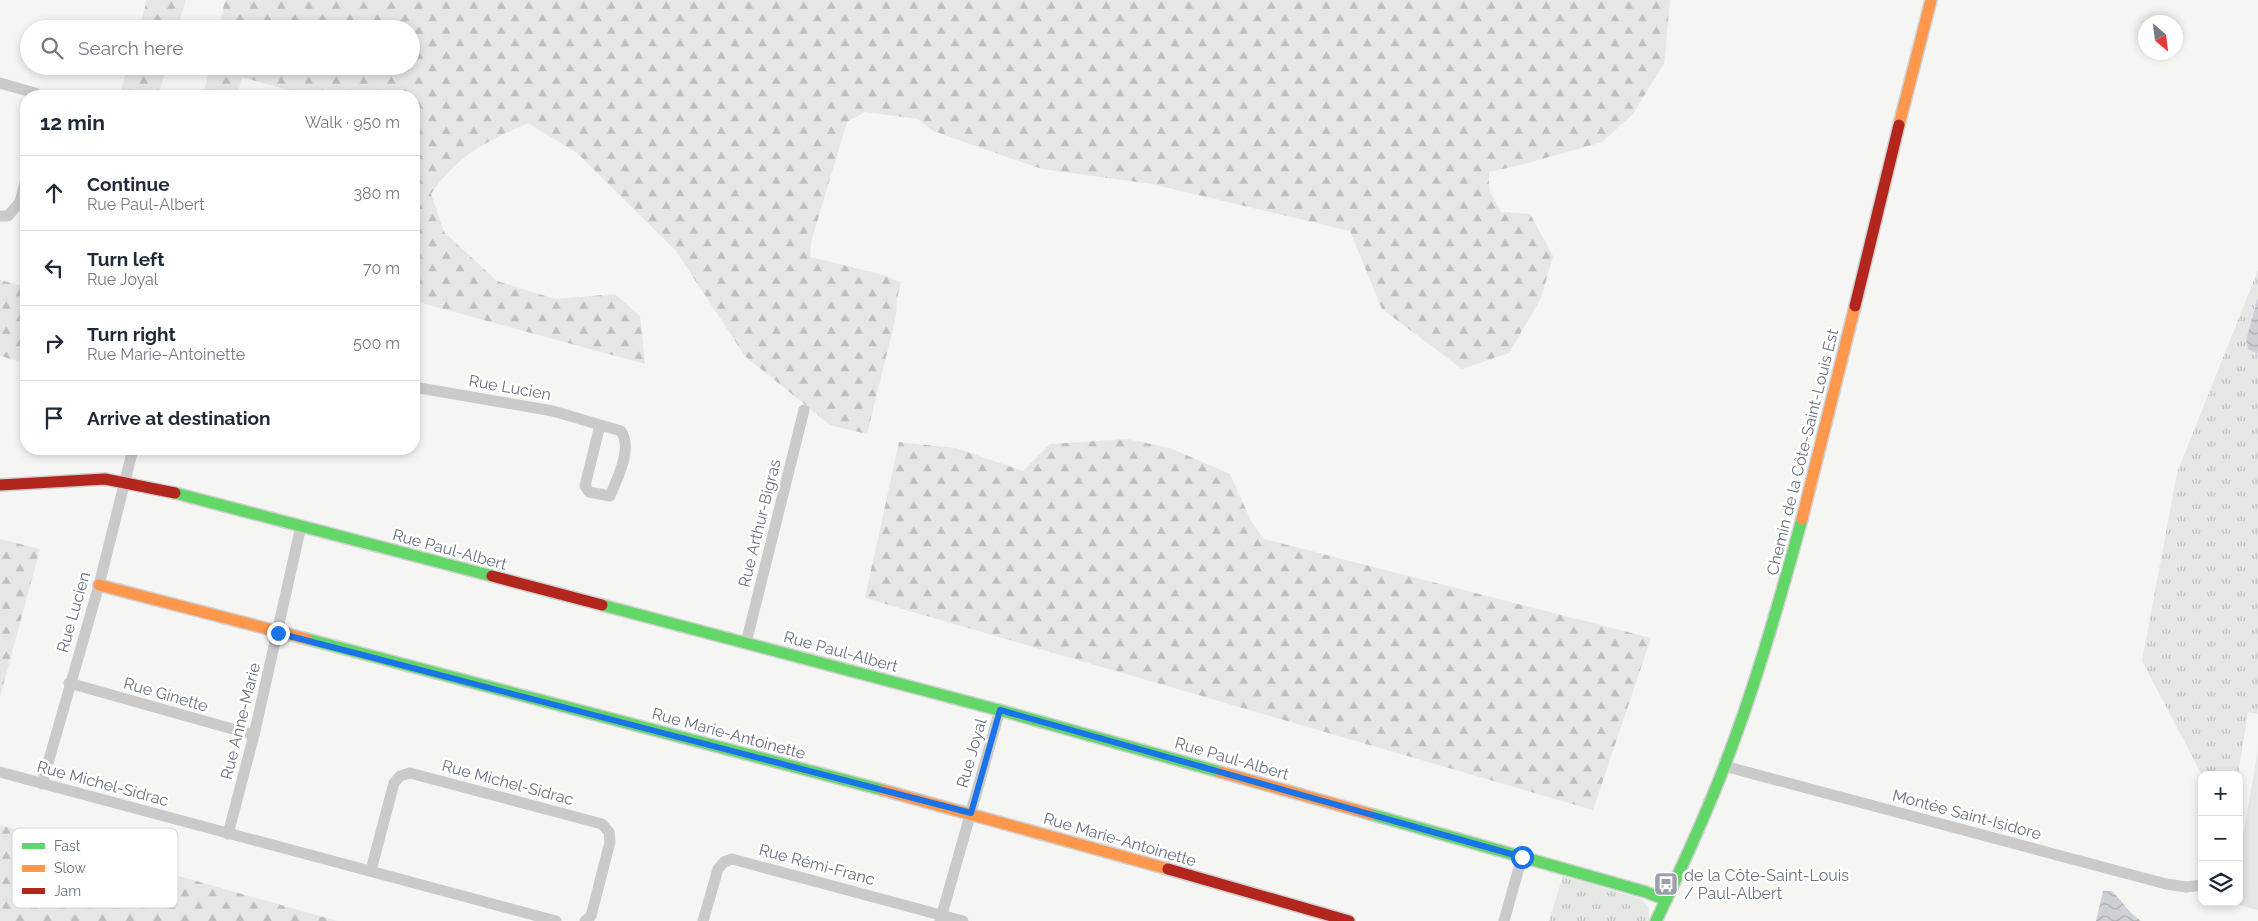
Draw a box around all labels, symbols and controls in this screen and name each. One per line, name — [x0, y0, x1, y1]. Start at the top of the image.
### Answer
north arrow — [2138, 15, 2183, 60]
search box — [20, 20, 420, 75]
icon: search — [38, 34, 66, 62]
text: Search here — [78, 37, 184, 59]
text: 12 min — [40, 110, 105, 135]
text: Walk · 950 m — [305, 113, 400, 132]
text: Continue — [87, 173, 170, 195]
icon: ahead — [40, 179, 68, 207]
text: 380 m — [353, 184, 400, 203]
text: Rue Paul-Albert — [87, 195, 205, 214]
text: Turn left — [87, 248, 164, 270]
icon: left — [40, 254, 68, 282]
text: 70 m — [363, 259, 400, 278]
text: Rue Joyal — [87, 270, 158, 289]
text: Turn right — [87, 323, 176, 345]
street label: Chemin de la Côte-Saint-Louis Est — [1763, 326, 1842, 577]
icon: right — [40, 329, 68, 357]
text: 500 m — [353, 334, 400, 353]
text: Rue Marie-Antoinette — [87, 345, 245, 364]
street label: Rue Lucien — [467, 371, 552, 404]
icon: arrive — [40, 404, 68, 432]
text: Arrive at destination — [87, 407, 271, 429]
street label: Rue Arthur-Bigras — [734, 457, 785, 589]
street label: Rue Paul-Albert — [391, 525, 510, 574]
street label: Rue Lucien — [53, 570, 94, 655]
route end — [267, 622, 290, 645]
street label: Rue Paul-Albert — [782, 627, 901, 676]
street label: Rue Anne-Marie — [217, 661, 264, 781]
street label: Rue Ginette — [121, 673, 210, 716]
street label: Rue Marie-Antoinette — [650, 704, 808, 763]
street label: Rue Joyal — [953, 716, 991, 790]
street label: Rue Paul-Albert — [1173, 733, 1292, 784]
street label: Rue Michel-Sidrac — [440, 756, 576, 809]
street label: Rue Michel-Sidrac — [35, 757, 171, 810]
map controls — [2198, 771, 2243, 906]
button: + — [2198, 771, 2243, 816]
street label: Montée Saint-Isidore — [1890, 785, 2043, 844]
street label: Rue Marie-Antoinette — [1041, 809, 1198, 870]
button: − — [2198, 816, 2243, 861]
legend — [12, 828, 178, 908]
text: Fast — [54, 838, 81, 854]
street label: Rue Rémi-Franc — [757, 840, 877, 889]
route start — [1511, 846, 1534, 869]
text: Slow — [54, 860, 86, 876]
button: layers — [2198, 861, 2243, 906]
place label: de la Côte-Saint-Louis / Paul-Albert — [1684, 866, 1849, 903]
bus stop icon: de la Côte-Saint-Louis / Paul-Albert — [1653, 871, 1679, 897]
text: Jam — [54, 883, 81, 899]

